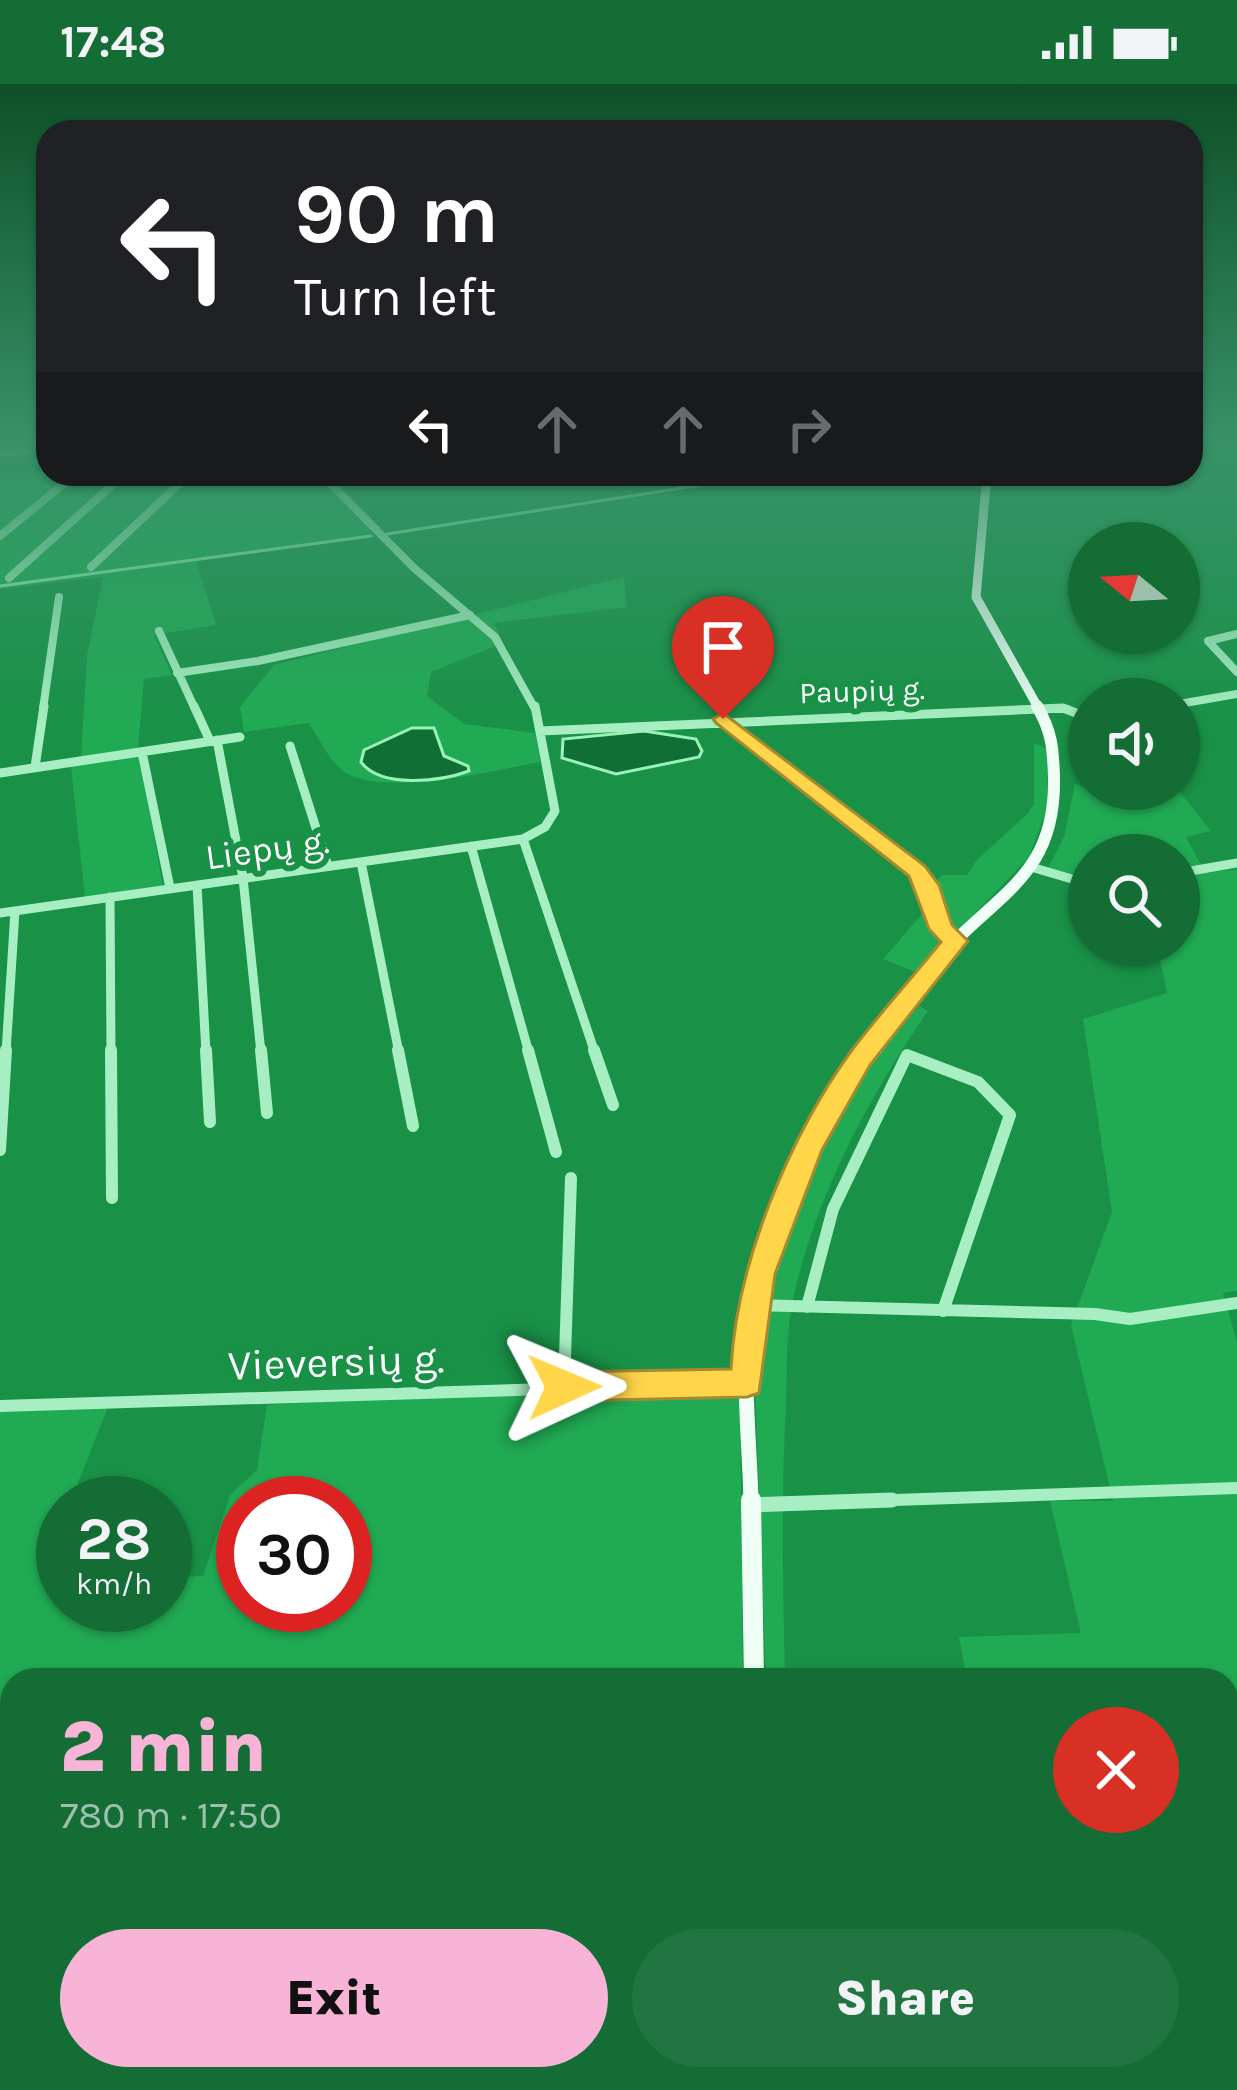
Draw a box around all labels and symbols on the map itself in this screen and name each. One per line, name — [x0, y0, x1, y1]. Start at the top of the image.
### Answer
north arrow — [1068, 522, 1200, 654]
pin — [672, 596, 774, 719]
street label: Paupių g. — [799, 671, 925, 711]
street label: Liepų g. — [203, 820, 332, 878]
position arrow — [501, 1324, 627, 1450]
street label: Vieversių g. — [227, 1333, 445, 1391]
speed limit sign: 30 — [216, 1476, 372, 1632]

